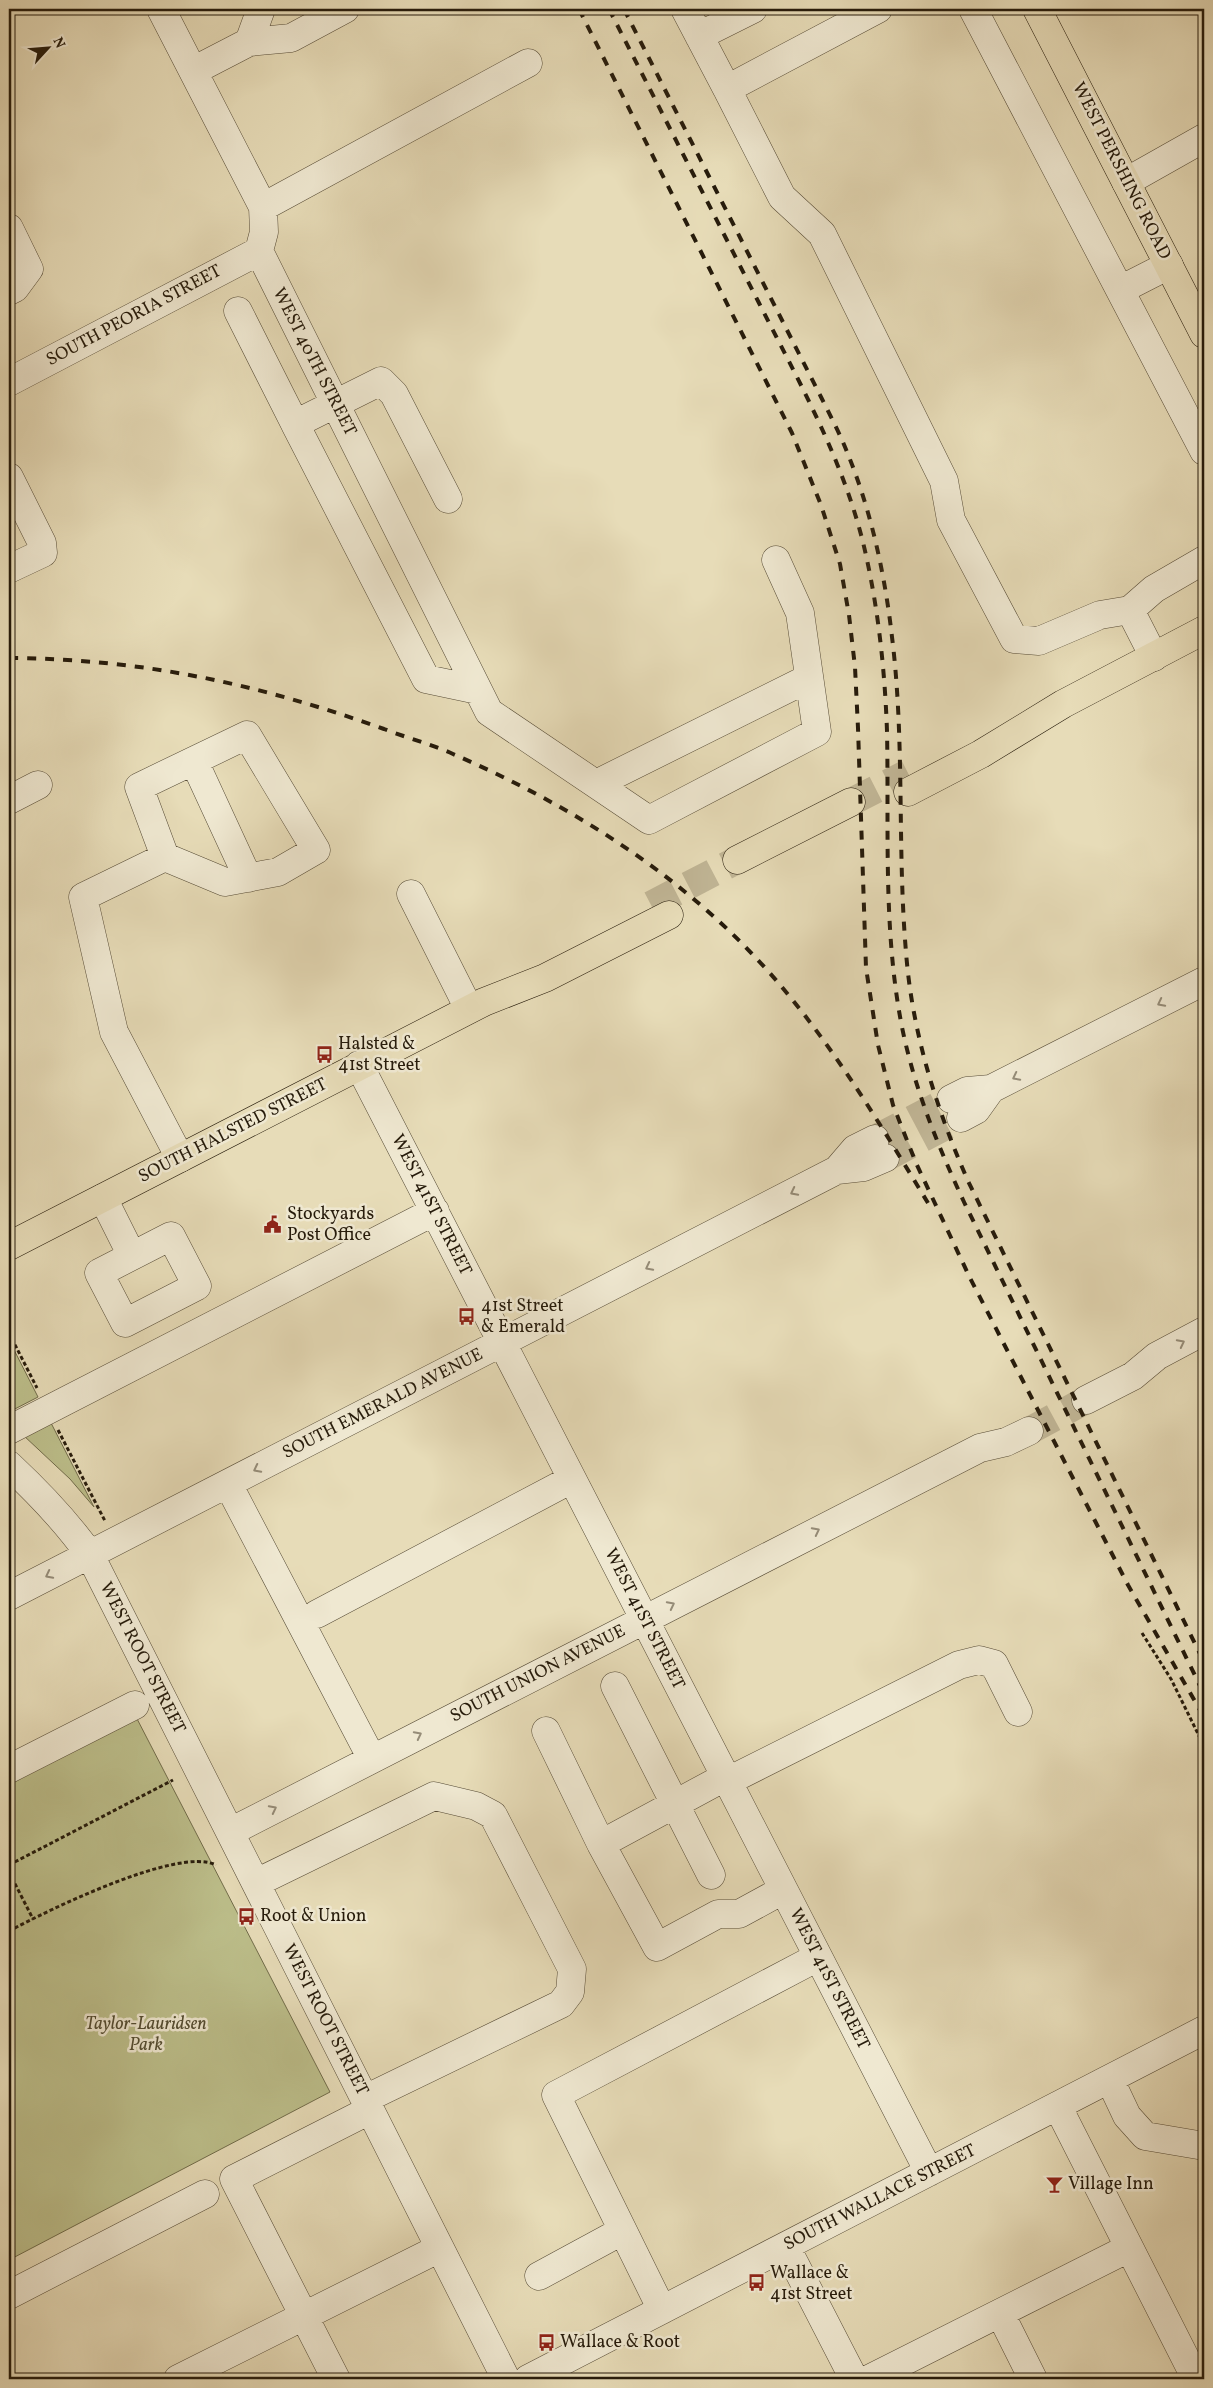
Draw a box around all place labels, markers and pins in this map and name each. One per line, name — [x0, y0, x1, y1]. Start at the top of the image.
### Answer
place label: Halsted & 41st Street — [338, 1032, 421, 1078]
bus stop icon: Halsted & 41st Street — [314, 1044, 334, 1064]
place label: Stockyards Post Office — [287, 1202, 374, 1248]
public building icon: Stockyards Post Office — [263, 1214, 283, 1234]
place label: 41st Street & Emerald — [481, 1294, 565, 1340]
bus stop icon: 41st Street & Emerald — [457, 1306, 477, 1326]
place label: Root & Union — [260, 1904, 367, 1929]
bus stop icon: Root & Union — [236, 1906, 256, 1926]
place label: Village Inn — [1068, 2172, 1154, 2197]
bar icon: Village Inn — [1044, 2174, 1064, 2194]
place label: Wallace & 41st Street — [770, 2261, 853, 2307]
bus stop icon: Wallace & 41st Street — [746, 2273, 766, 2293]
place label: Wallace & Root — [560, 2330, 680, 2355]
bus stop icon: Wallace & Root — [536, 2332, 556, 2352]

